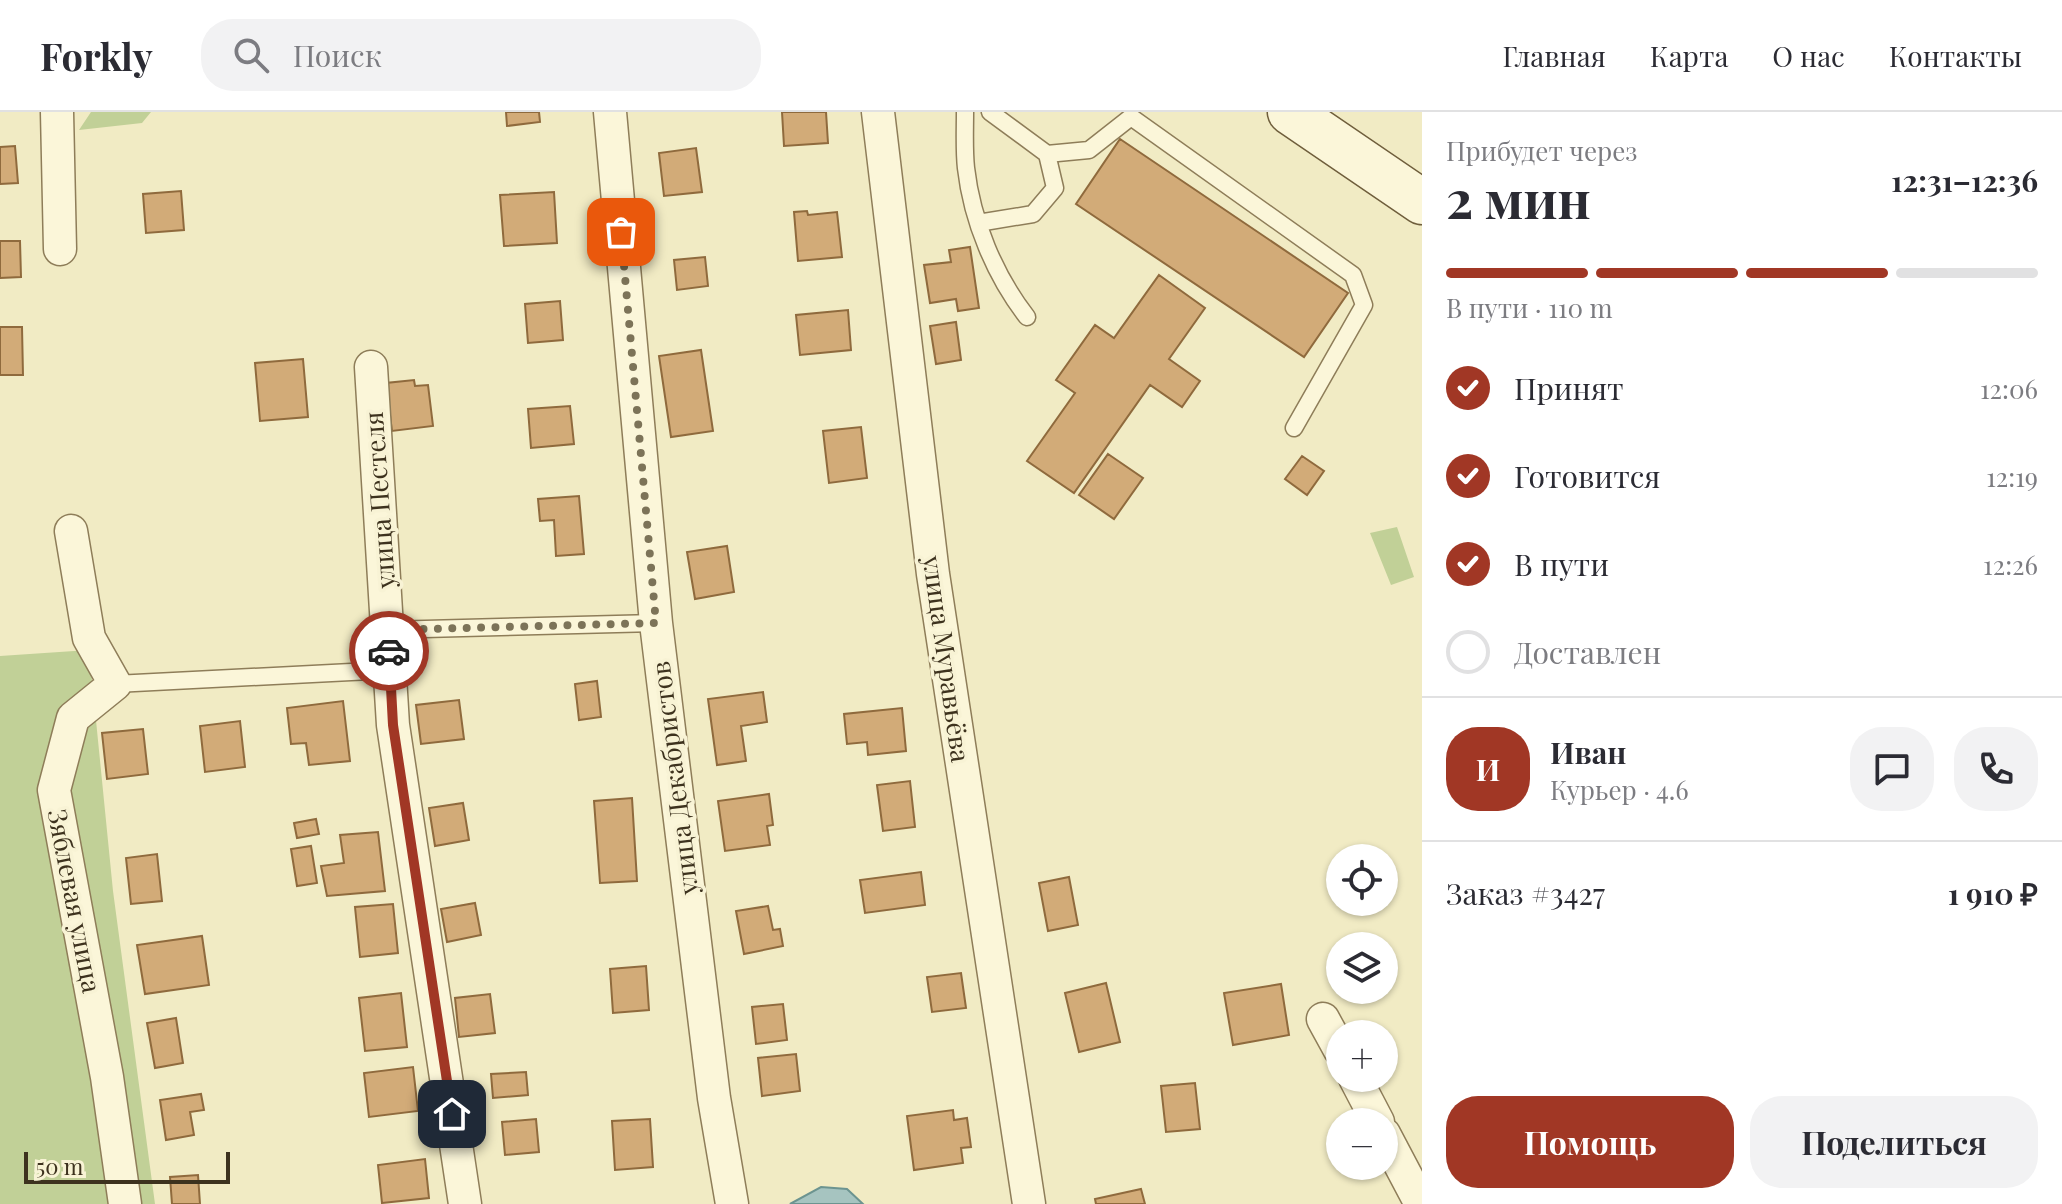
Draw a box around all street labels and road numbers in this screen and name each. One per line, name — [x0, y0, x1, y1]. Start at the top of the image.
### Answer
street label: улица Пестеля — [355, 410, 402, 591]
street label: улица Муравьёва — [916, 552, 979, 764]
street label: улица Декабристов — [642, 659, 705, 898]
street label: Зяблевая улица — [41, 806, 110, 995]

